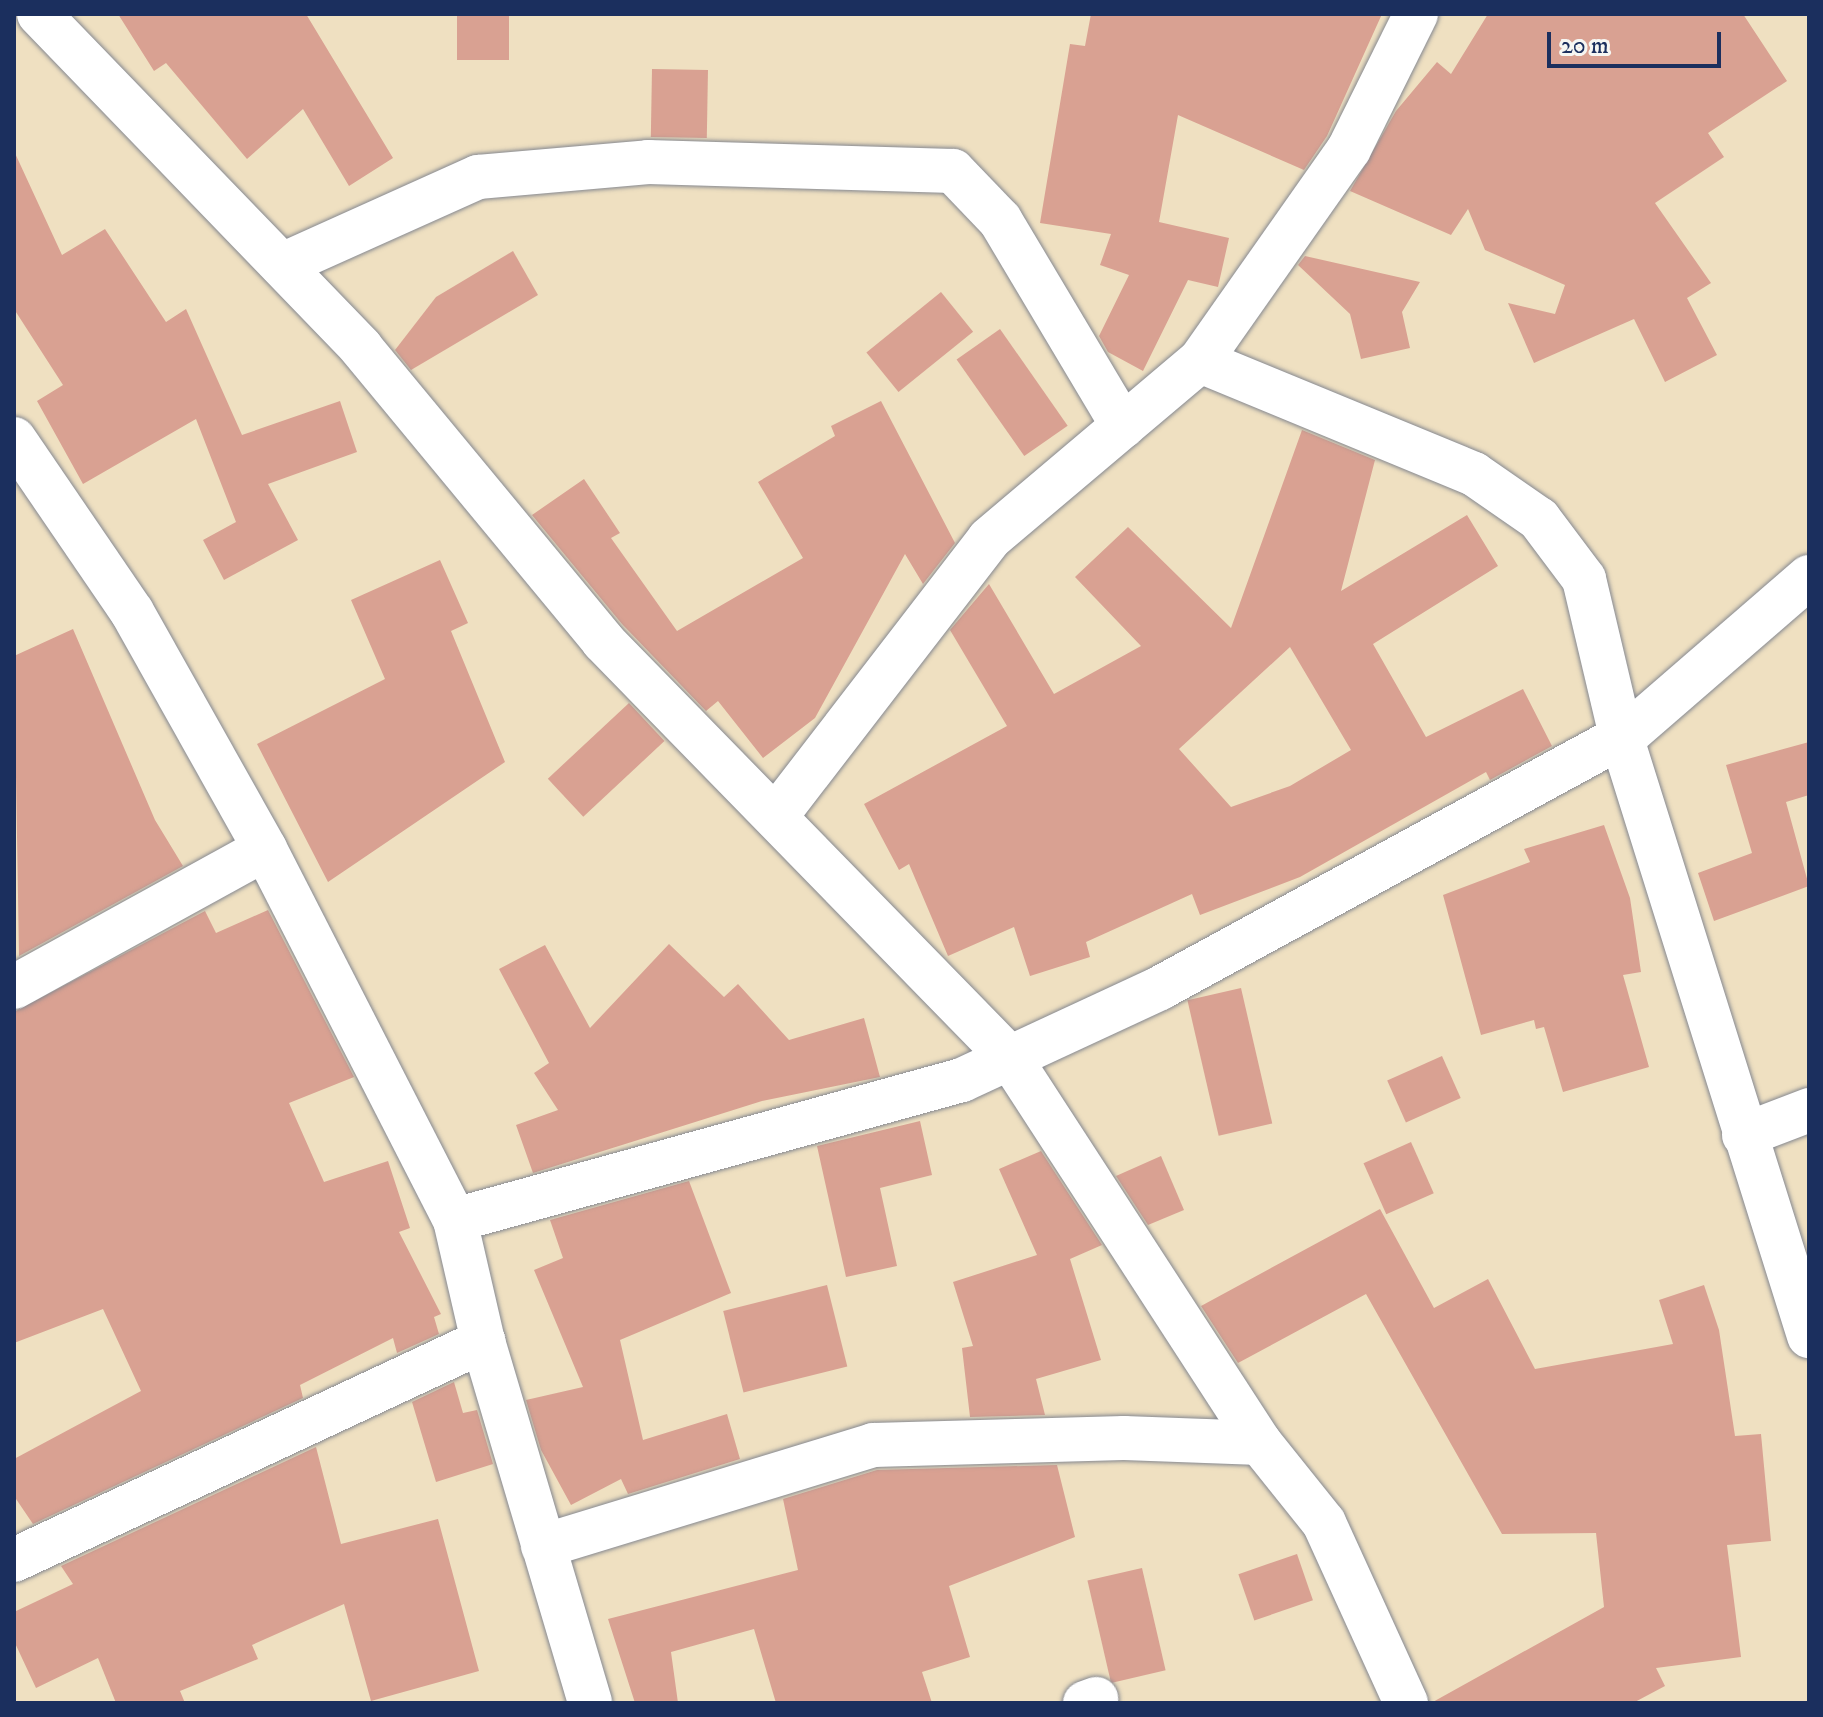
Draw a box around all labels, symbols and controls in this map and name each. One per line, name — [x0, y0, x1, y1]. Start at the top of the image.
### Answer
scale bar — [1551, 16, 1725, 66]
text: 20 m — [1561, 31, 1609, 61]

